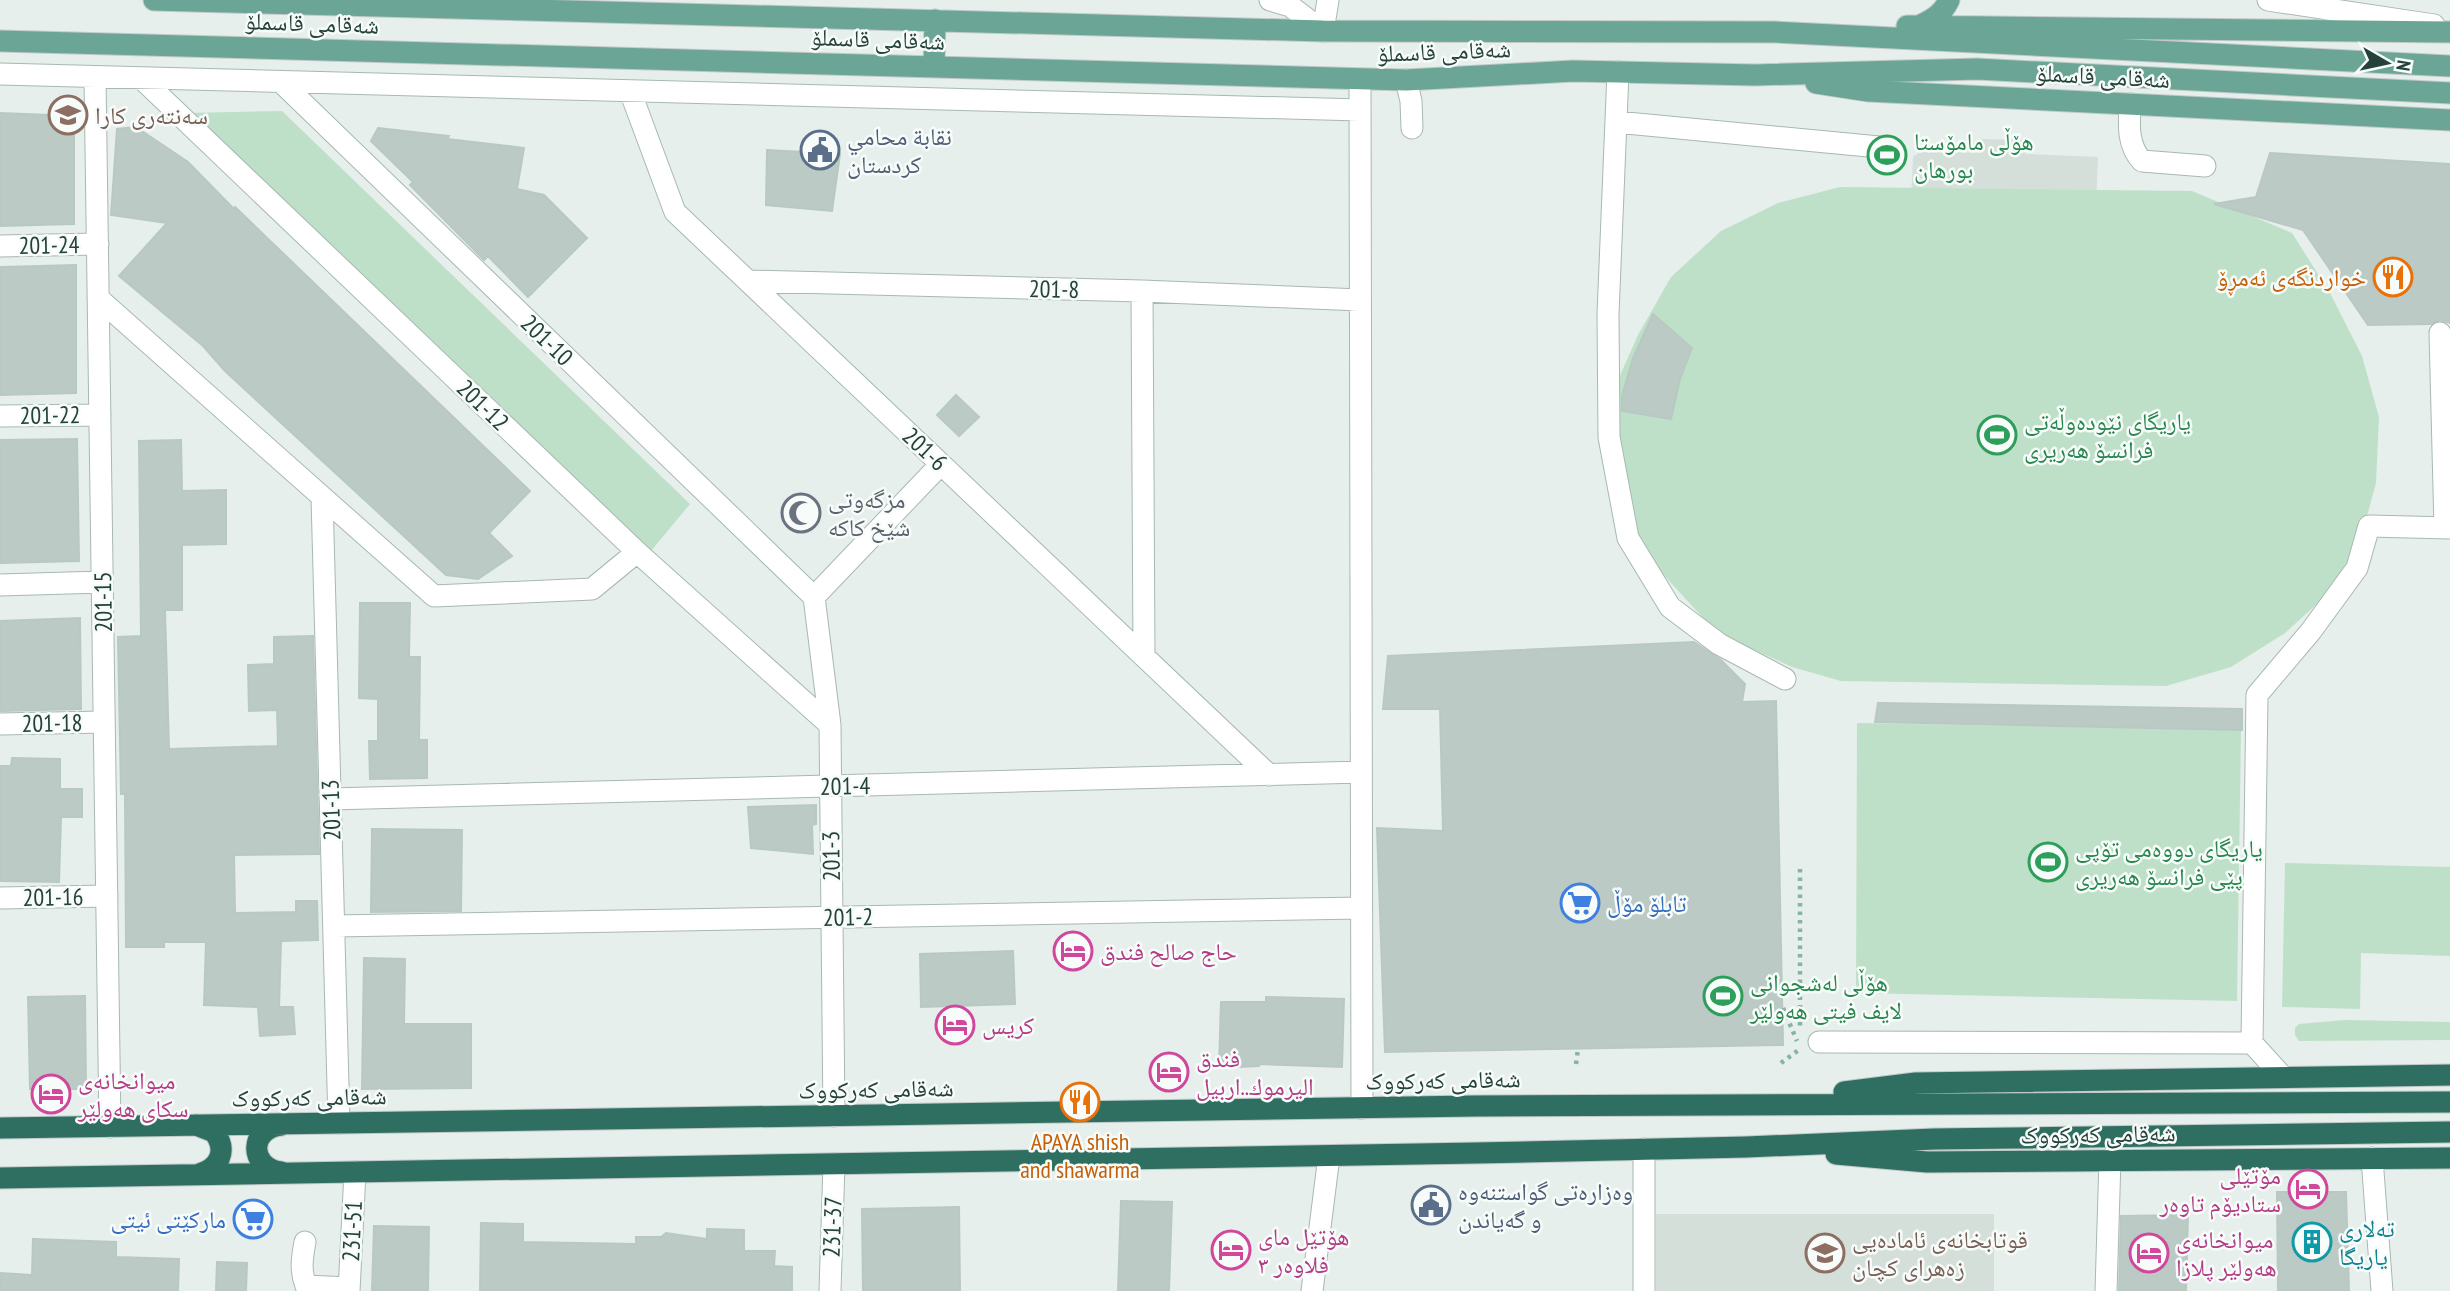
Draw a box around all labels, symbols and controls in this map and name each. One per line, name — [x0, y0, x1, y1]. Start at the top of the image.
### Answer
street label: شەقامی قاسملۆ — [244, 5, 380, 41]
street label: شەقامی قاسملۆ — [810, 21, 946, 57]
north arrow — [2352, 28, 2422, 98]
street label: شەقامی قاسملۆ — [1376, 33, 1512, 69]
street label: شەقامی قاسملۆ — [2035, 57, 2171, 95]
text: N — [2391, 59, 2416, 73]
school or university icon: سەنتەری کارا — [47, 94, 89, 136]
place label: سەنتەری کارا — [95, 100, 208, 131]
place label: نقابة محامي كردستان — [847, 121, 952, 180]
place label: هۆڵی مامۆستا بورهان — [1914, 126, 2034, 185]
public building icon: نقابة محامي كردستان — [799, 129, 841, 171]
sports icon: هۆڵی مامۆستا بورهان — [1866, 134, 1908, 176]
street label: 201-24 — [18, 229, 80, 261]
restaurant icon: خواردنگەی ئەمڕۆ — [2372, 256, 2414, 298]
place label: خواردنگەی ئەمڕۆ — [2217, 262, 2366, 296]
street label: 201-8 — [1029, 273, 1079, 305]
street label: 201-10 — [514, 308, 580, 372]
street label: 201-12 — [450, 373, 516, 437]
street label: 201-22 — [19, 399, 81, 431]
place label: یاریگای نێودەوڵەتی فرانسۆ هەریری — [2024, 406, 2191, 465]
sports icon: یاریگای نێودەوڵەتی فرانسۆ هەریری — [1976, 414, 2018, 456]
street label: 201-6 — [896, 421, 954, 477]
place label: مزگه‌وتی شێخ كاكه — [828, 484, 910, 543]
mosque icon: مزگه‌وتی شێخ كاكه — [780, 492, 822, 534]
street label: 201-15 — [87, 571, 119, 633]
street label: 201-18 — [21, 707, 83, 739]
street label: 201-4 — [820, 770, 871, 802]
street label: 201-13 — [314, 779, 348, 841]
street label: 201-3 — [815, 831, 847, 881]
place label: یاریگای دووەمی تۆپی پێی فرانسۆ هەریری — [2075, 833, 2263, 892]
sports icon: یاریگای دووەمی تۆپی پێی فرانسۆ هەریری — [2027, 841, 2069, 883]
street label: 201-16 — [22, 881, 84, 913]
supermarket icon: تابلۆ مۆڵ — [1559, 882, 1601, 924]
place label: تابلۆ مۆڵ — [1607, 888, 1687, 919]
street label: 201-2 — [823, 901, 873, 933]
hotel icon: حاج صالح فندق — [1052, 930, 1094, 972]
place label: حاج صالح فندق — [1100, 936, 1237, 967]
place label: هۆڵی لەشجوانی لایف فیتی هەولێر — [1749, 967, 1902, 1026]
sports icon: هۆڵی لەشجوانی لایف فیتی هەولێر — [1702, 975, 1744, 1017]
hotel icon: كريس — [934, 1004, 976, 1046]
place label: كريس — [982, 1010, 1034, 1041]
place label: فندق اليرموك..اربيل — [1196, 1043, 1314, 1102]
hotel icon: فندق اليرموك..اربيل — [1148, 1051, 1190, 1093]
street label: شەقامی کەرکووک — [1365, 1063, 1521, 1097]
place label: میوانخانەی سکای هەولێر — [77, 1065, 189, 1124]
street label: شەقامی کەرکووک — [798, 1072, 954, 1106]
hotel icon: میوانخانەی سکای هەولێر — [30, 1073, 72, 1115]
street label: شەقامی کەرکووک — [231, 1080, 387, 1114]
restaurant icon: APAYA shish and shawarma — [1059, 1081, 1101, 1123]
street label: شەقامی کەرکووک — [2020, 1117, 2176, 1151]
place label: APAYA shish and shawarma — [1020, 1126, 1140, 1185]
place label: مۆتێلی ستادیۆم تاوەر — [2159, 1160, 2281, 1220]
hotel icon: مۆتێلی ستادیۆم تاوەر — [2287, 1168, 2329, 1210]
place label: وەزارەتی گواستنەوە و گەیاندن — [1458, 1176, 1633, 1235]
public building icon: وەزارەتی گواستنەوە و گەیاندن — [1410, 1184, 1452, 1226]
street label: 231-37 — [815, 1196, 849, 1258]
supermarket icon: مارکێتی ئیتی — [232, 1198, 274, 1240]
street label: 231-51 — [335, 1200, 369, 1262]
place label: مارکێتی ئیتی — [111, 1204, 226, 1235]
place label: تەلاری یاریگا — [2339, 1213, 2395, 1272]
place label: هۆتێل مای فلاوەر ٣ — [1258, 1221, 1349, 1280]
building icon: تەلاری یاریگا — [2291, 1221, 2333, 1263]
place label: قوتابخانەی ئامادەیی زەهرای کچان — [1852, 1224, 2028, 1283]
place label: میوانخانەی هەولێر پلازا — [2176, 1224, 2277, 1283]
hotel icon: هۆتێل مای فلاوەر ٣ — [1210, 1229, 1252, 1271]
school or university icon: قوتابخانەی ئامادەیی زەهرای کچان — [1804, 1232, 1846, 1274]
hotel icon: میوانخانەی هەولێر پلازا — [2128, 1232, 2170, 1274]

